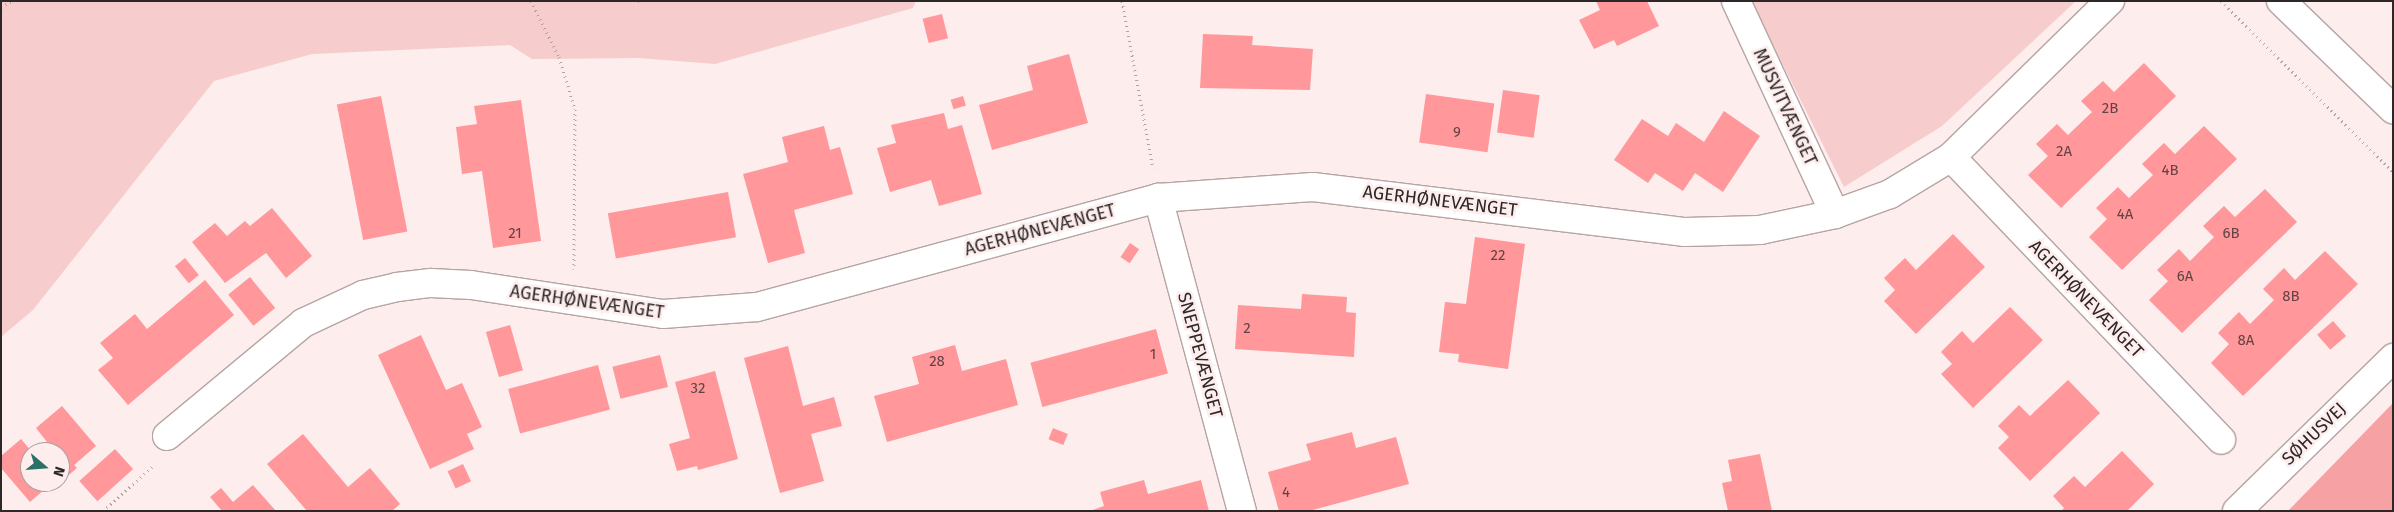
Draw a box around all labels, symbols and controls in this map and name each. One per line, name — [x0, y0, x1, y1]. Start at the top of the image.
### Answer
street label: MUSVITVÆNGET — [1748, 45, 1822, 169]
house number: 2B — [2102, 100, 2118, 118]
house number: 9 — [1453, 124, 1461, 142]
house number: 2A — [2056, 143, 2072, 161]
house number: 4B — [2161, 162, 2179, 180]
street label: AGERHØNEVÆNGET — [1362, 181, 1518, 221]
street label: AGERHØNEVÆNGET — [962, 199, 1118, 261]
house number: 4A — [2117, 206, 2133, 224]
house number: 21 — [508, 225, 522, 243]
house number: 6B — [2222, 225, 2240, 243]
street label: AGERHØNEVÆNGET — [2024, 236, 2148, 362]
house number: 22 — [1491, 247, 1505, 265]
house number: 6A — [2177, 268, 2193, 286]
street label: AGERHØNEVÆNGET — [509, 280, 665, 324]
house number: 8B — [2282, 288, 2300, 306]
street label: SNEPPEVÆNGET — [1173, 290, 1227, 420]
house number: 2 — [1243, 320, 1251, 338]
house number: 8A — [2238, 332, 2254, 350]
house number: 1 — [1150, 346, 1156, 364]
house number: 28 — [929, 353, 945, 371]
house number: 32 — [691, 380, 705, 398]
street label: SØHUSVEJ — [2277, 398, 2351, 470]
north arrow — [20, 442, 70, 492]
text: N — [49, 464, 68, 479]
house number: 4 — [1282, 484, 1290, 502]

